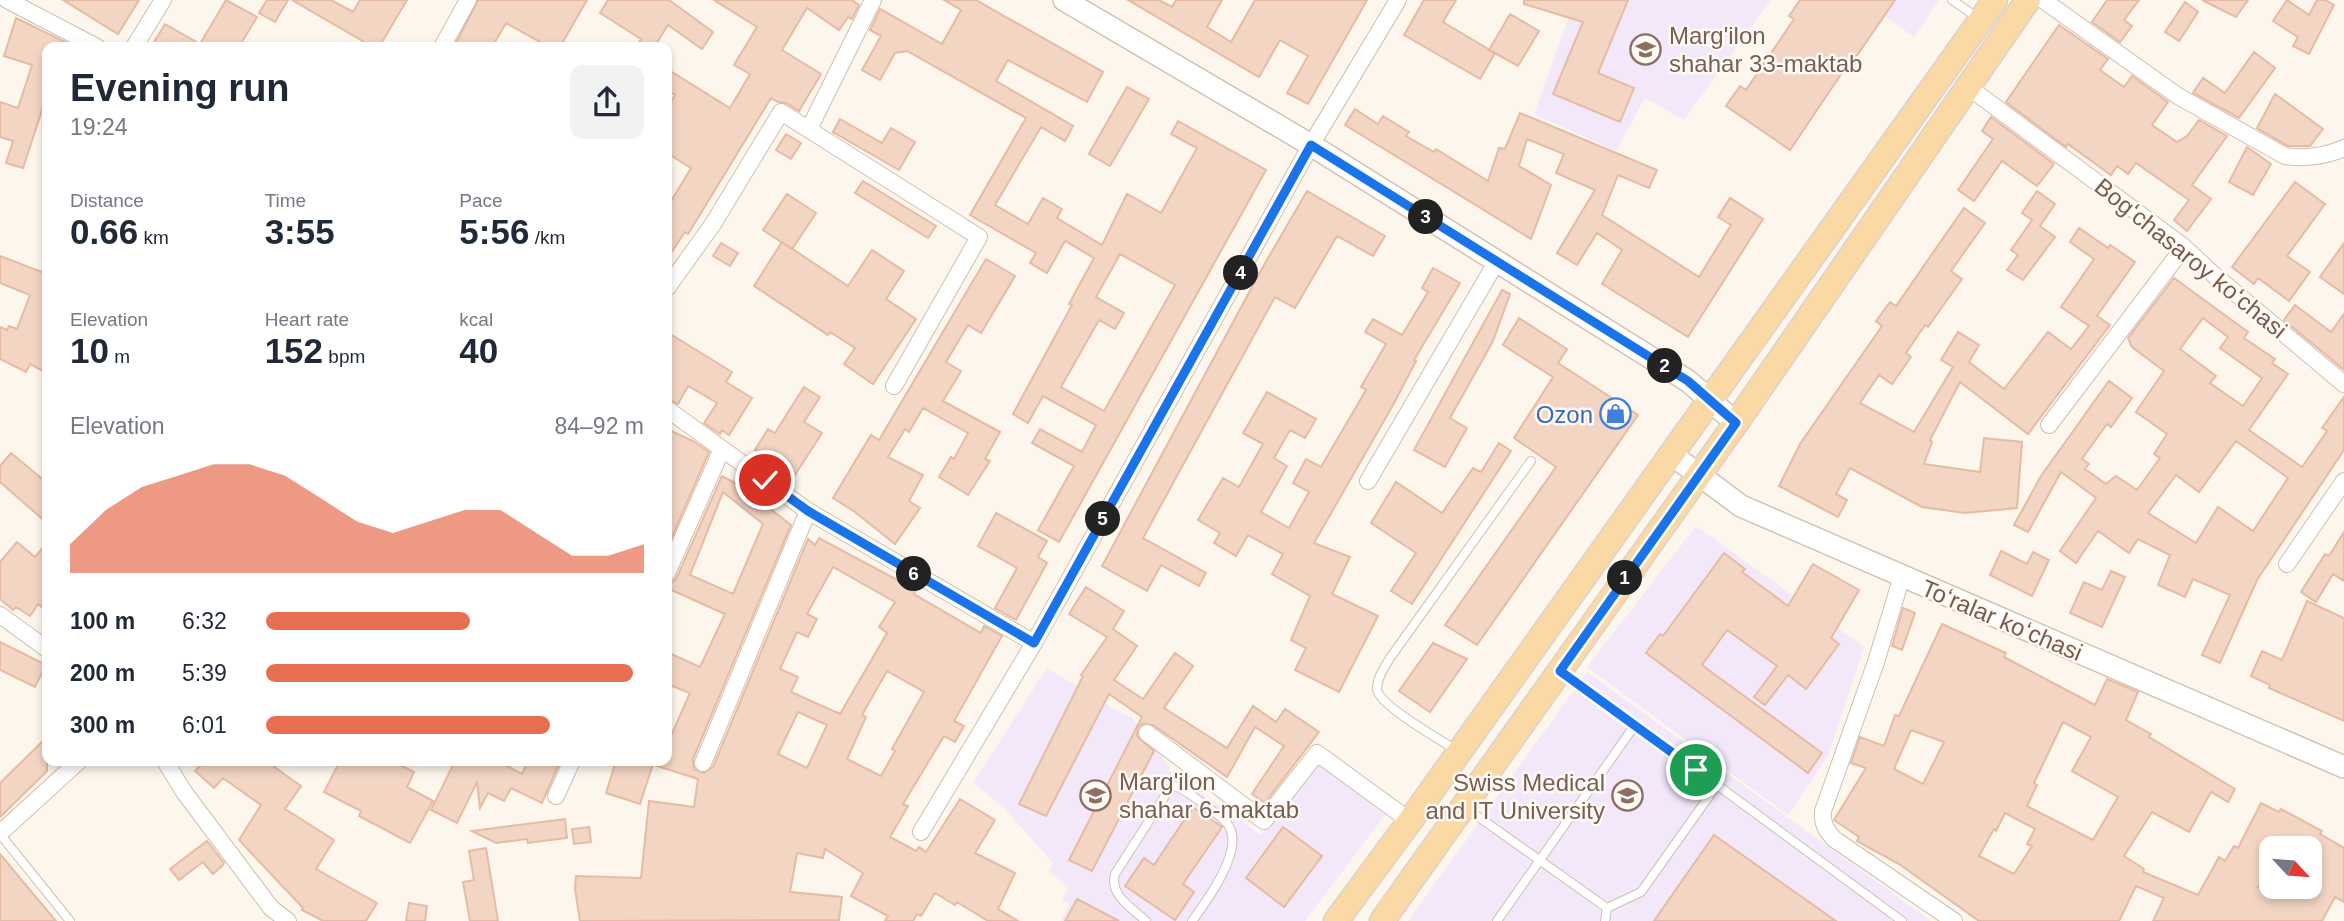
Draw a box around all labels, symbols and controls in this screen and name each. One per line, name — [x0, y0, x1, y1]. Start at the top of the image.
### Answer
place label: Marg'ilon shahar 33-maktab — [1669, 22, 1862, 77]
school or university icon: Marg'ilon shahar 33-maktab — [1629, 32, 1663, 66]
button: share — [570, 65, 644, 139]
text: Evening run — [70, 67, 290, 109]
text: 19:24 — [70, 114, 128, 140]
street label: Bogʻchasaroy koʻchasi — [2090, 172, 2292, 344]
text: Distance — [70, 190, 144, 211]
text: Time — [265, 190, 306, 211]
text: Pace — [459, 190, 503, 211]
pin: 3 — [1408, 200, 1444, 234]
text: 3 — [1420, 206, 1431, 227]
text: 0.66 — [70, 212, 138, 251]
text: 3:55 — [265, 212, 335, 251]
text: 5:56 — [459, 212, 529, 251]
text: km — [138, 227, 169, 248]
text: /km — [529, 227, 565, 248]
pin: 4 — [1224, 256, 1258, 290]
text: 4 — [1235, 262, 1246, 283]
text: Elevation — [70, 309, 148, 330]
text: Heart rate — [265, 309, 349, 330]
text: kcal — [459, 309, 493, 330]
text: 10 — [70, 331, 109, 370]
text: 152 — [265, 331, 323, 370]
text: 40 — [459, 331, 498, 370]
text: m — [109, 346, 130, 367]
text: bpm — [323, 346, 365, 367]
pin: 2 — [1648, 348, 1682, 384]
text: 2 — [1659, 355, 1670, 376]
shop icon: Ozon — [1599, 397, 1633, 431]
place label: Ozon — [1536, 401, 1593, 428]
text: Elevation — [70, 413, 165, 439]
text: 84–92 m — [554, 413, 644, 439]
pin — [735, 450, 795, 510]
icon: check — [746, 461, 784, 499]
pin: 5 — [1086, 502, 1120, 536]
text: 5 — [1097, 508, 1108, 529]
pin: 6 — [897, 556, 932, 592]
pin: 1 — [1608, 560, 1642, 596]
text: 6 — [908, 563, 919, 584]
text: 1 — [1619, 567, 1630, 588]
street label: Toʻralar koʻchasi — [1918, 574, 2086, 666]
text: 100 m — [70, 608, 135, 634]
text: 6:32 — [182, 608, 227, 634]
text: 200 m — [70, 660, 135, 686]
text: 5:39 — [182, 660, 227, 686]
text: 300 m — [70, 712, 135, 738]
text: 6:01 — [182, 712, 227, 738]
pin — [1666, 740, 1726, 800]
icon: arrive — [1677, 751, 1715, 789]
place label: Marg'ilon shahar 6-maktab — [1119, 768, 1299, 823]
place label: Swiss Medical and IT University — [1425, 769, 1605, 824]
school or university icon: Marg'ilon shahar 6-maktab — [1079, 778, 1113, 812]
school or university icon: Swiss Medical and IT University — [1611, 779, 1645, 813]
north arrow — [2259, 836, 2322, 900]
map controls — [2259, 836, 2322, 899]

